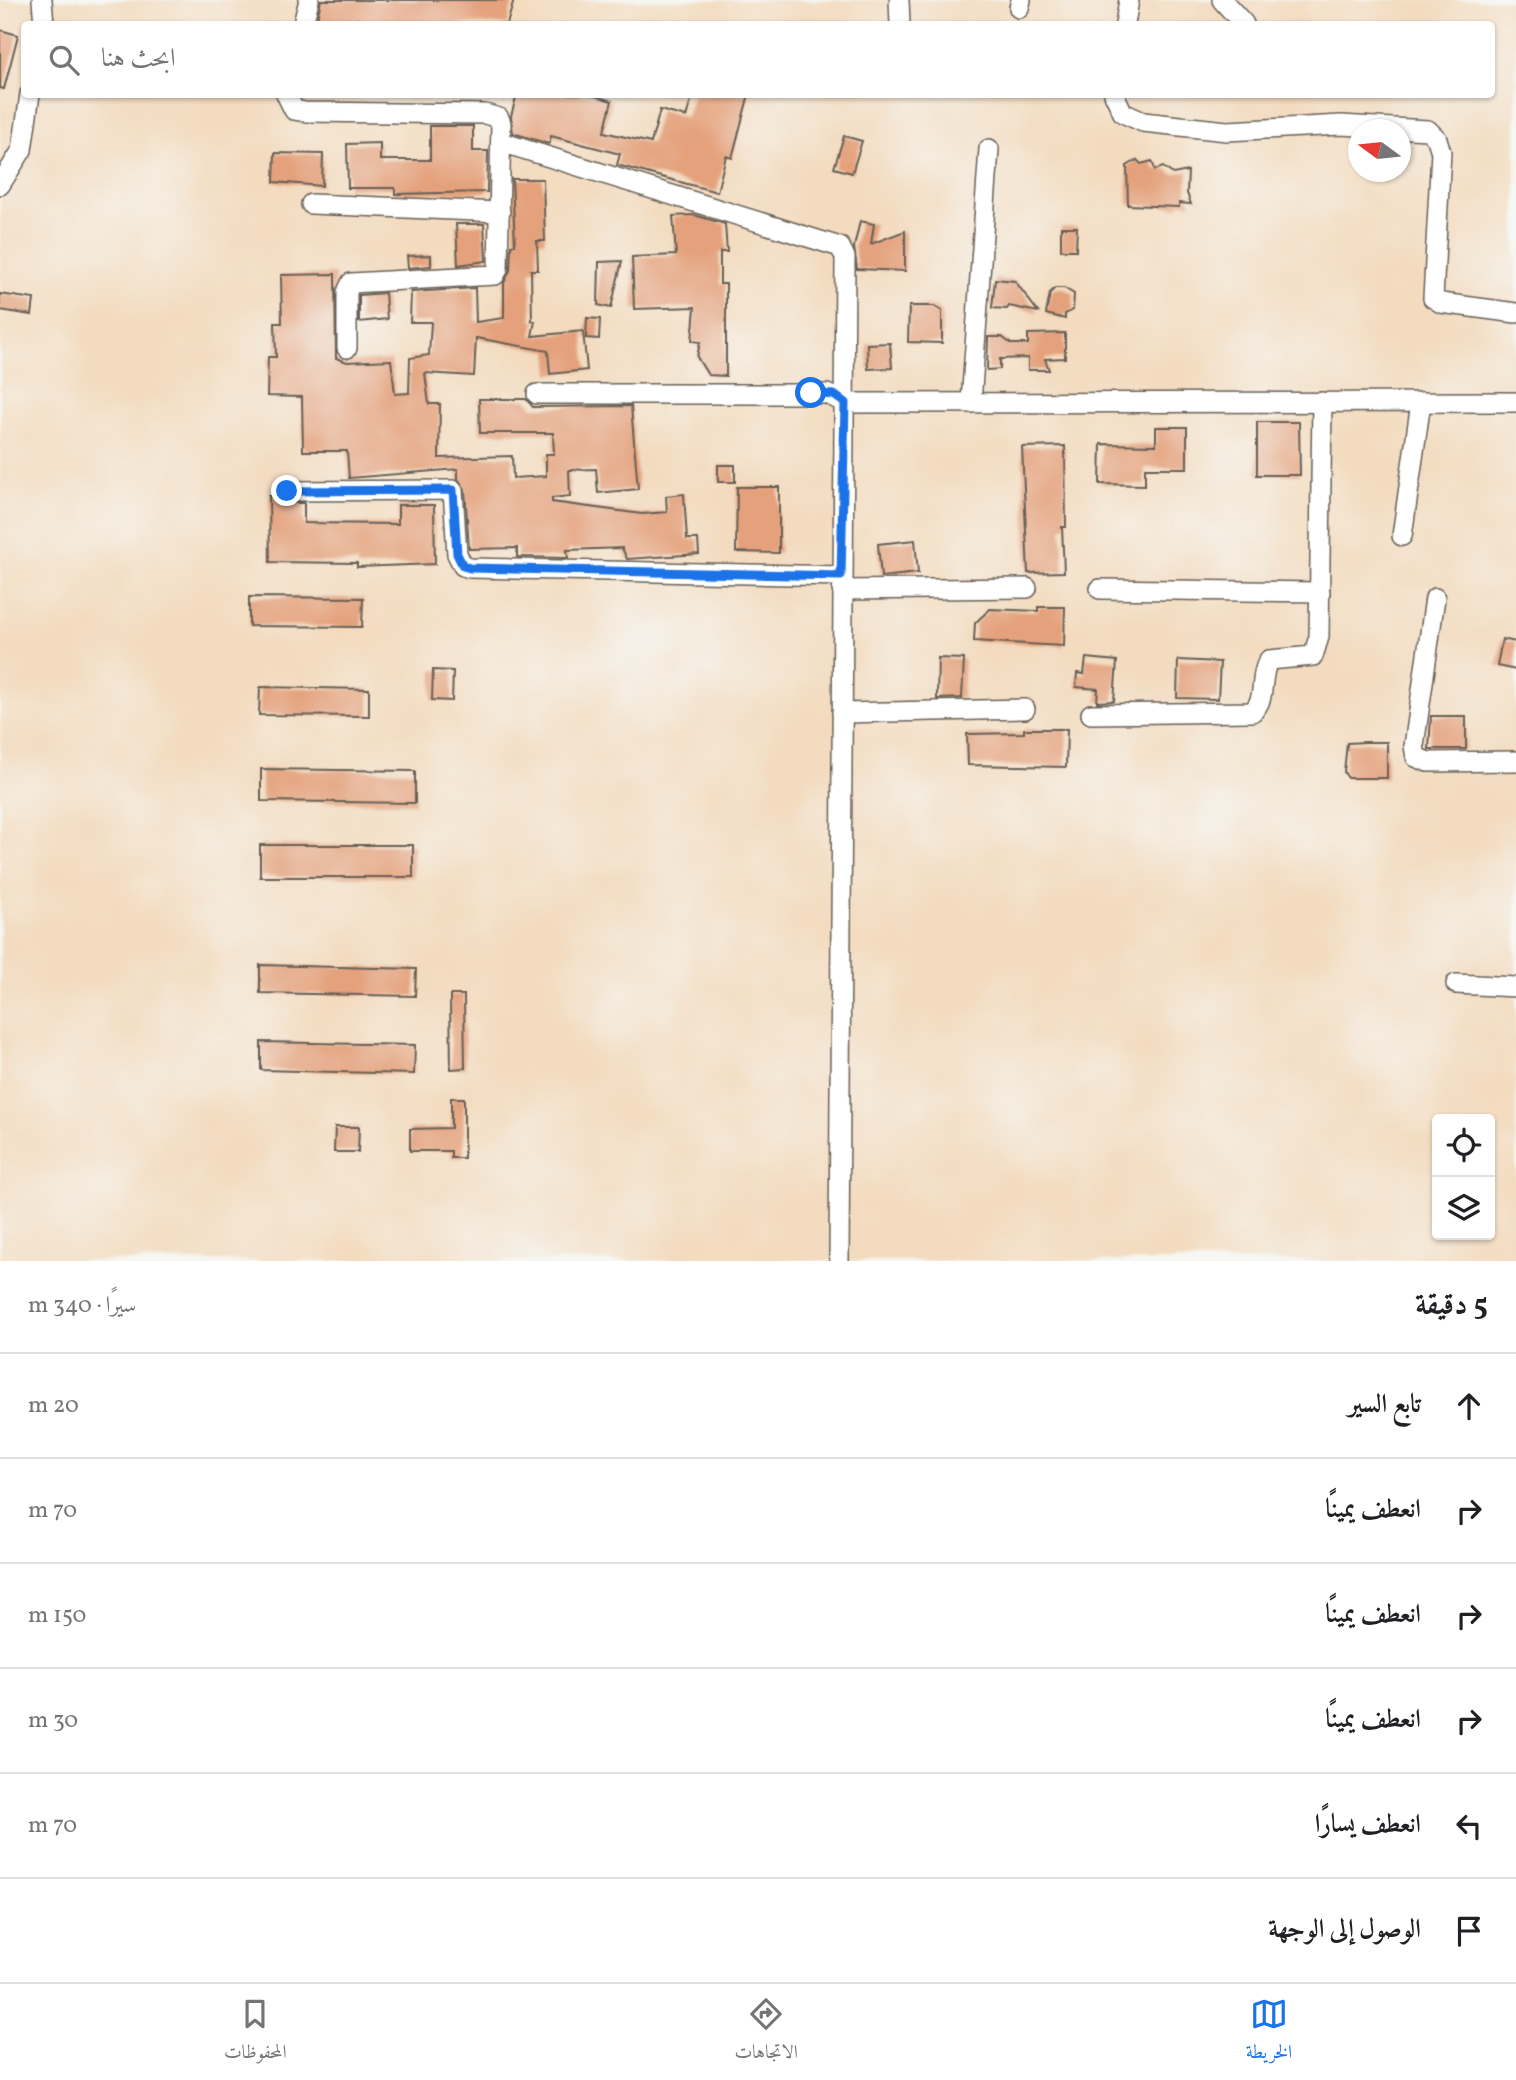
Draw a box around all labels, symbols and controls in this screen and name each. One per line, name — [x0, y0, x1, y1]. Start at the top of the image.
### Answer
search box — [21, 21, 1495, 98]
icon: search — [45, 41, 83, 79]
text: ابحث هنا — [101, 41, 176, 77]
north arrow — [1348, 119, 1411, 182]
route start — [795, 377, 826, 408]
route end — [271, 475, 302, 506]
map controls — [1432, 1114, 1495, 1240]
button: locate — [1432, 1114, 1495, 1177]
button: layers — [1432, 1177, 1495, 1240]
text: 5 دقيقة — [1415, 1285, 1488, 1327]
text: سيرًا · 340 m — [28, 1290, 136, 1322]
text: تابع السير — [1348, 1387, 1421, 1423]
icon: ahead — [1450, 1387, 1488, 1425]
text: 20 m — [28, 1390, 79, 1422]
text: انعطف يمينًا — [1325, 1492, 1421, 1528]
icon: right — [1450, 1492, 1488, 1530]
text: 70 m — [28, 1495, 77, 1527]
text: انعطف يمينًا — [1325, 1597, 1421, 1633]
icon: right — [1450, 1597, 1488, 1635]
text: 150 m — [28, 1600, 86, 1632]
text: انعطف يمينًا — [1325, 1702, 1421, 1738]
icon: right — [1450, 1702, 1488, 1740]
text: 30 m — [28, 1705, 78, 1737]
text: انعطف يسارًا — [1315, 1807, 1421, 1843]
icon: left — [1450, 1807, 1488, 1845]
text: 70 m — [28, 1810, 77, 1842]
text: الوصول إلى الوجهة — [1268, 1912, 1421, 1948]
icon: arrive — [1450, 1912, 1488, 1950]
tab: المحفوظات — [224, 1995, 287, 2070]
tab: الاتجاهات — [735, 1995, 798, 2070]
tab: الخريطة — [1246, 1995, 1292, 2070]

